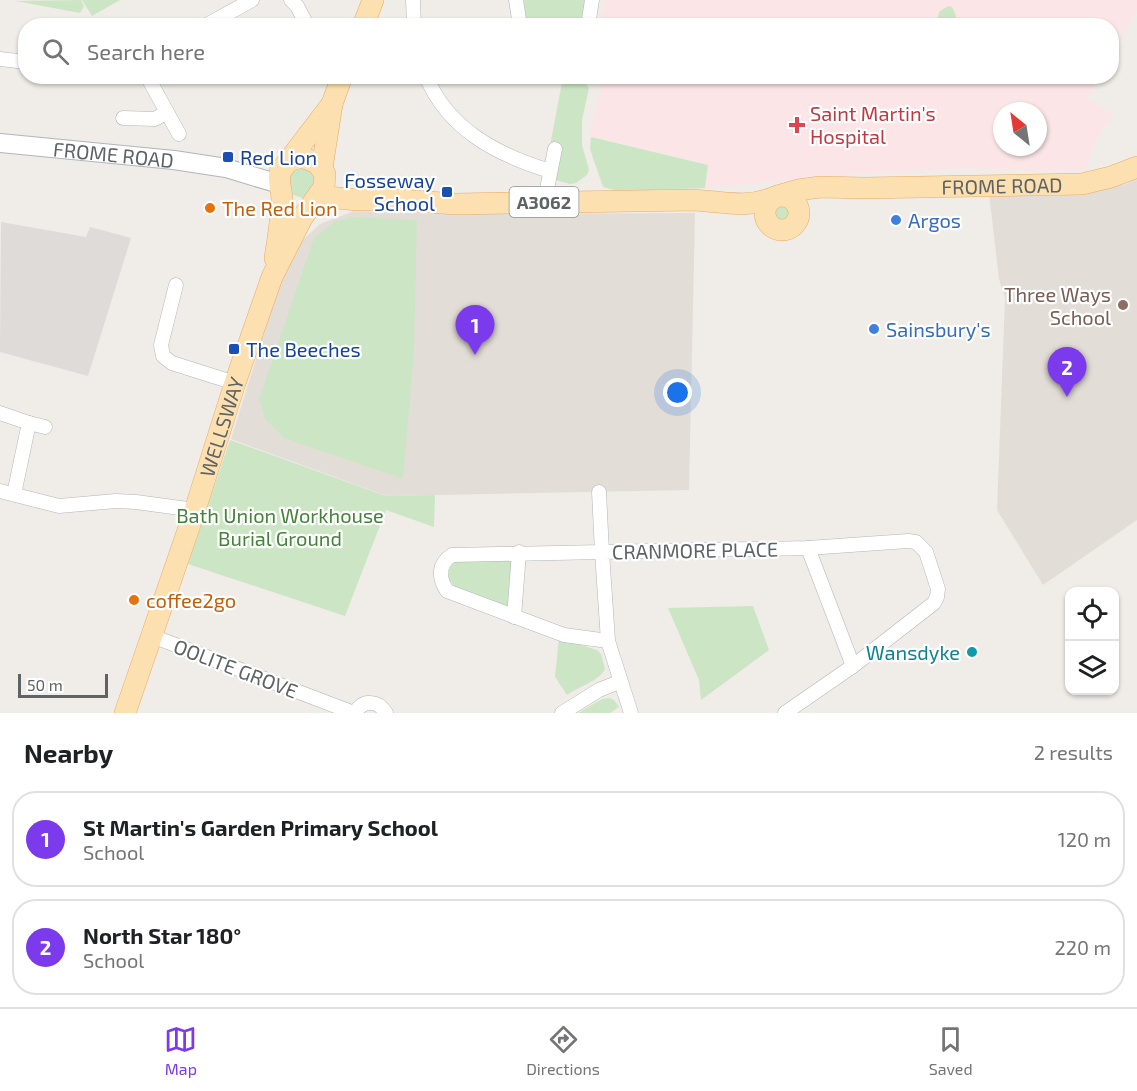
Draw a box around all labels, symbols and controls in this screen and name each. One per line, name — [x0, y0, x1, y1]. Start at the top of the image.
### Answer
search box — [18, 18, 1119, 84]
icon: search — [39, 35, 72, 68]
text: Search here — [87, 38, 205, 64]
place label: Saint Martin's Hospital — [810, 101, 936, 148]
north arrow — [993, 102, 1047, 156]
marker: Saint Martin's Hospital — [788, 116, 806, 134]
street label: FROME ROAD — [52, 136, 175, 172]
place label: Red Lion — [240, 145, 317, 169]
marker: Red Lion — [221, 150, 235, 164]
place label: Fosseway School — [344, 168, 435, 215]
street label: FROME ROAD — [941, 172, 1063, 199]
marker: Fosseway School — [440, 185, 454, 199]
road number: A3062 — [510, 187, 578, 217]
place label: The Red Lion — [222, 196, 338, 220]
marker: The Red Lion — [203, 201, 217, 215]
place label: Argos — [908, 208, 961, 232]
marker: Argos — [889, 213, 903, 227]
place label: Three Ways School — [1004, 282, 1111, 329]
marker: Three Ways School — [1116, 298, 1130, 312]
pin: 1 — [456, 306, 494, 355]
place label: Sainsbury's — [886, 317, 991, 341]
marker: Sainsbury's — [867, 322, 881, 336]
place label: The Beeches — [246, 337, 361, 361]
marker: The Beeches — [227, 342, 241, 356]
pin: 2 — [1048, 348, 1086, 397]
street label: WELLSWAY — [194, 373, 248, 480]
your location — [663, 378, 692, 407]
park label: Bath Union Workhouse Burial Ground — [176, 503, 384, 550]
street label: CRANMORE PLACE — [612, 537, 778, 563]
map controls — [1065, 587, 1119, 695]
button: locate — [1065, 587, 1119, 641]
place label: coffee2go — [146, 588, 236, 612]
marker: coffee2go — [127, 593, 141, 607]
street label: OOLITE GROVE — [171, 633, 301, 703]
place label: Wansdyke — [866, 640, 960, 664]
button: layers — [1065, 641, 1119, 695]
marker: Wansdyke — [965, 645, 979, 659]
scale bar — [18, 671, 108, 698]
text: 50 m — [27, 675, 63, 694]
text: Nearby — [24, 737, 113, 768]
text: 2 results — [1034, 740, 1113, 764]
text: St Martin's Garden Primary School — [83, 814, 438, 840]
text: 1 — [41, 827, 50, 851]
text: 120 m — [1058, 827, 1111, 851]
text: School — [83, 840, 144, 864]
text: North Star 180° — [83, 922, 241, 948]
text: 2 — [40, 935, 51, 959]
text: 220 m — [1054, 935, 1111, 959]
text: School — [83, 948, 144, 972]
tab: Map — [164, 1023, 197, 1078]
tab: Directions — [526, 1023, 600, 1078]
tab: Saved — [929, 1023, 973, 1078]

